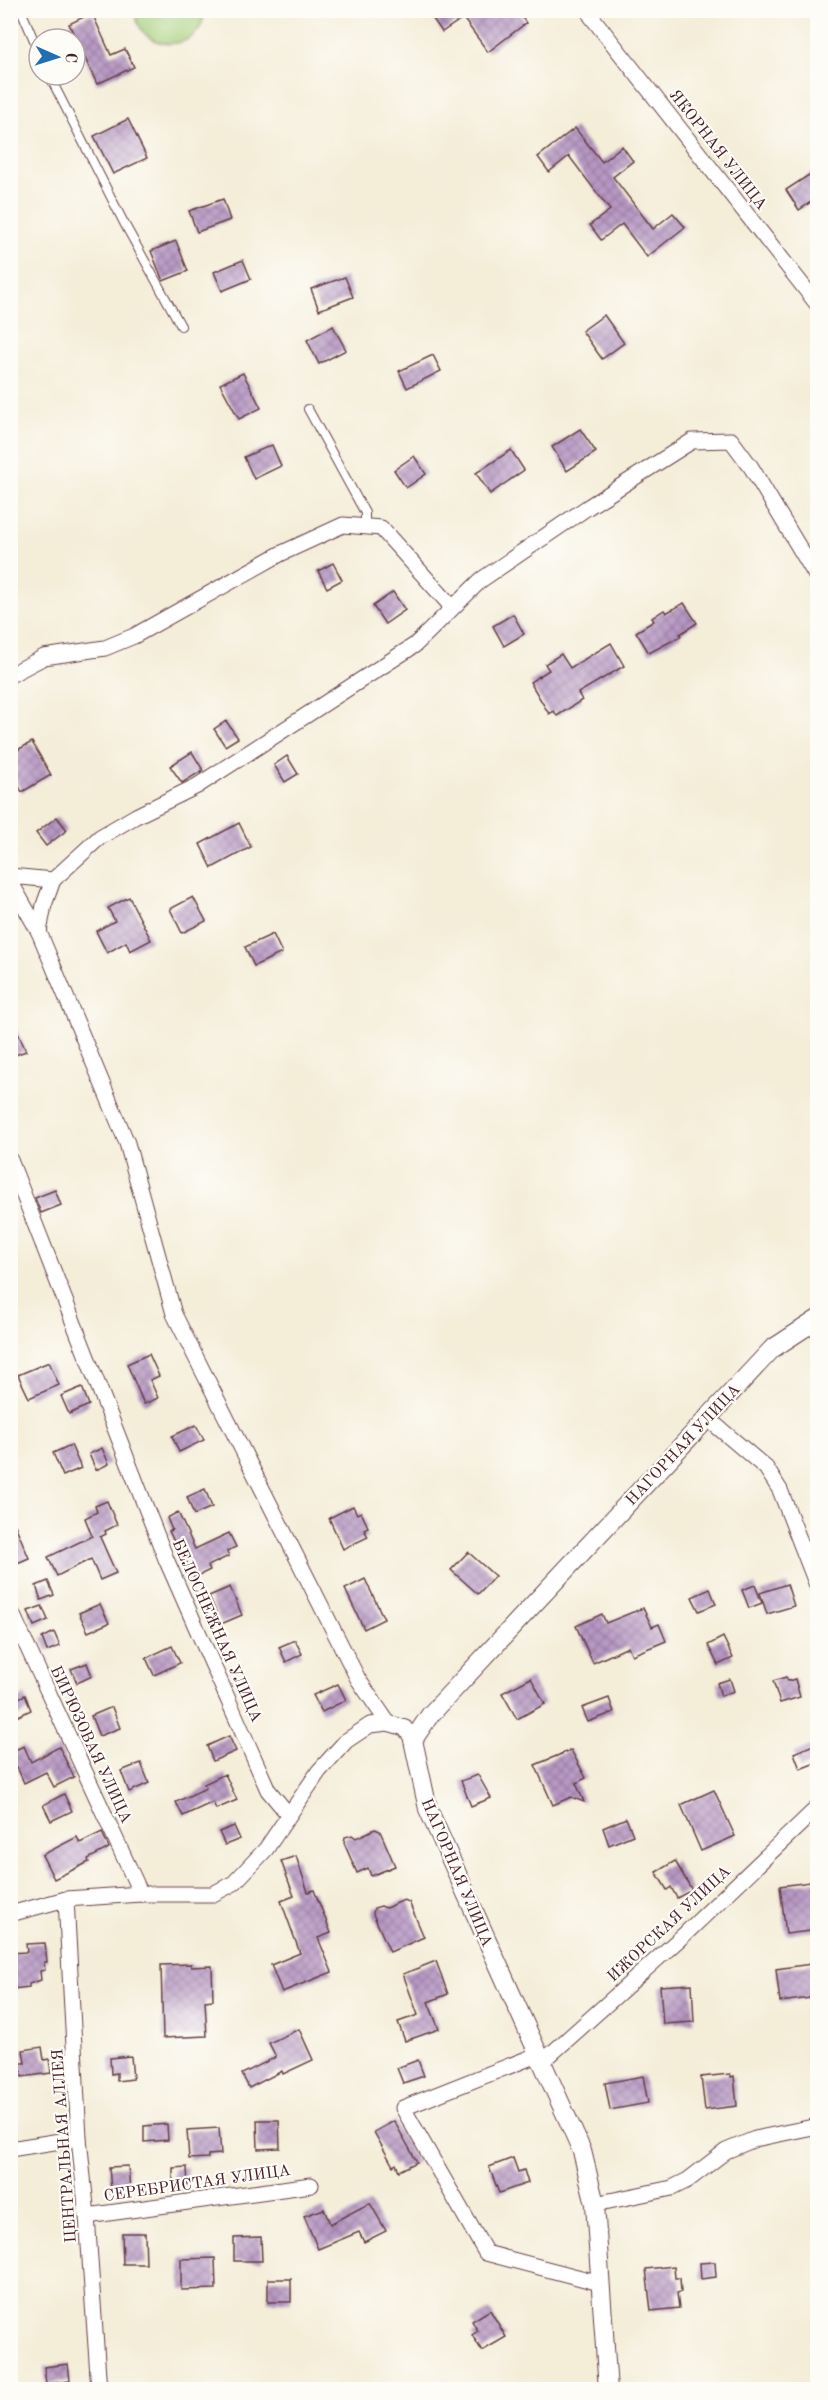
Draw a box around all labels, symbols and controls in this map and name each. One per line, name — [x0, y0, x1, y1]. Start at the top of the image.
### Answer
north arrow — [27, 27, 87, 87]
text: С — [62, 52, 78, 63]
street label: ЯКОРНАЯ УЛИЦА — [666, 87, 769, 213]
street label: НАГОРНАЯ УЛИЦА — [623, 1382, 744, 1509]
street label: БЕЛОСНЕЖНАЯ УЛИЦА — [168, 1537, 264, 1725]
street label: БИРЮЗОВАЯ УЛИЦА — [47, 1664, 134, 1826]
street label: НАГОРНАЯ УЛИЦА — [418, 1796, 495, 1949]
street label: ИЖОРСКАЯ УЛИЦА — [605, 1863, 734, 1986]
street label: ЦЕНТРАЛЬНАЯ АЛЛЕЯ — [50, 2048, 80, 2243]
street label: СЕРЕБРИСТАЯ УЛИЦА — [103, 2163, 292, 2205]

